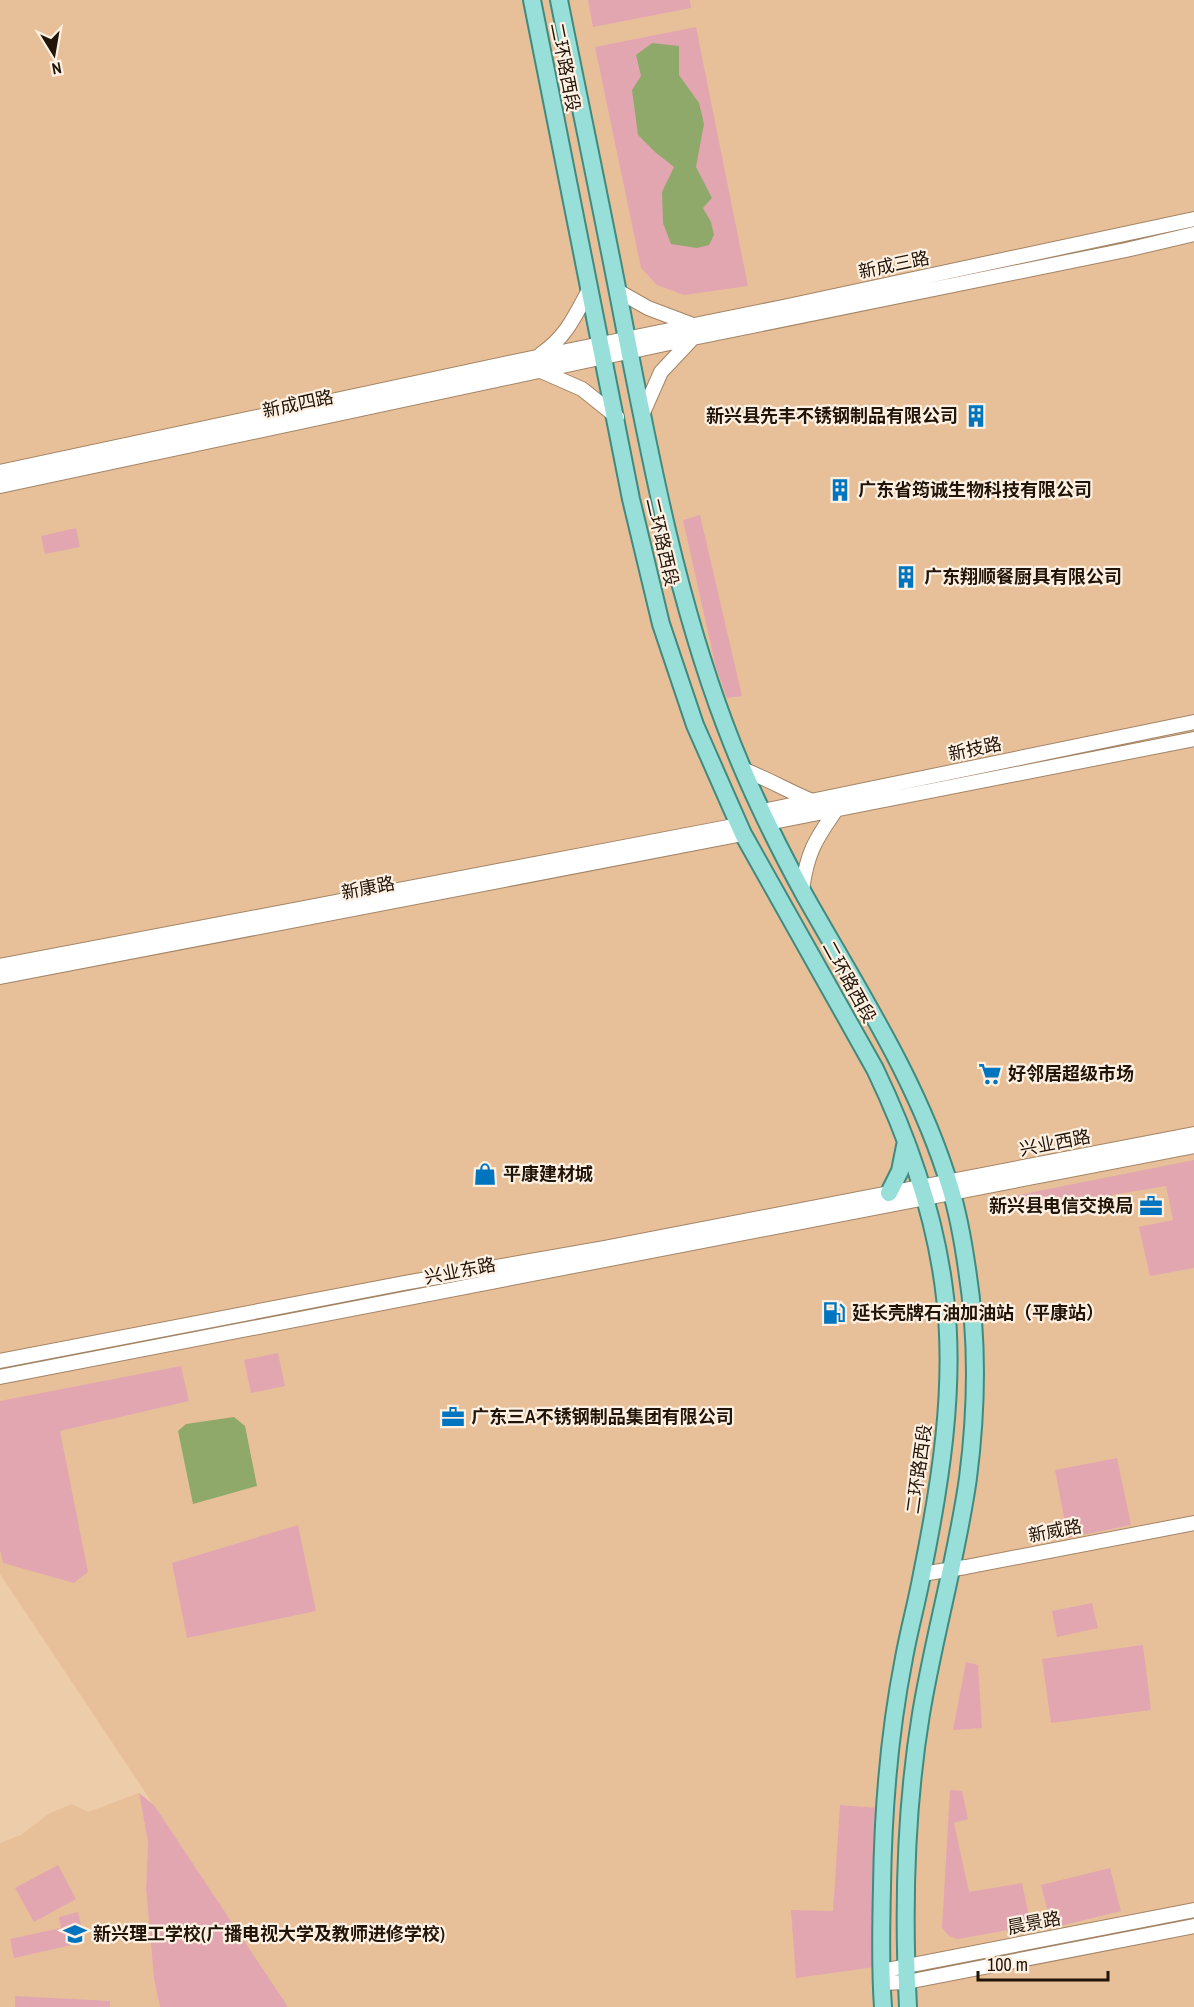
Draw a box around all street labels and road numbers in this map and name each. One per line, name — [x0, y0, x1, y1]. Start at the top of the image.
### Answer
street label: 二环路西段 — [545, 20, 586, 113]
street label: 新成三路 — [856, 245, 932, 284]
street label: 新成四路 — [260, 384, 336, 423]
street label: 二环路西段 — [640, 495, 685, 589]
street label: 新技路 — [946, 731, 1004, 766]
street label: 新康路 — [339, 870, 397, 905]
street label: 二环路西段 — [817, 936, 882, 1027]
street label: 兴业西路 — [1017, 1123, 1093, 1162]
street label: 兴业东路 — [422, 1251, 498, 1290]
street label: 二环路西段 — [900, 1423, 937, 1515]
street label: 新威路 — [1026, 1513, 1084, 1548]
street label: 晨景路 — [1005, 1905, 1063, 1940]

